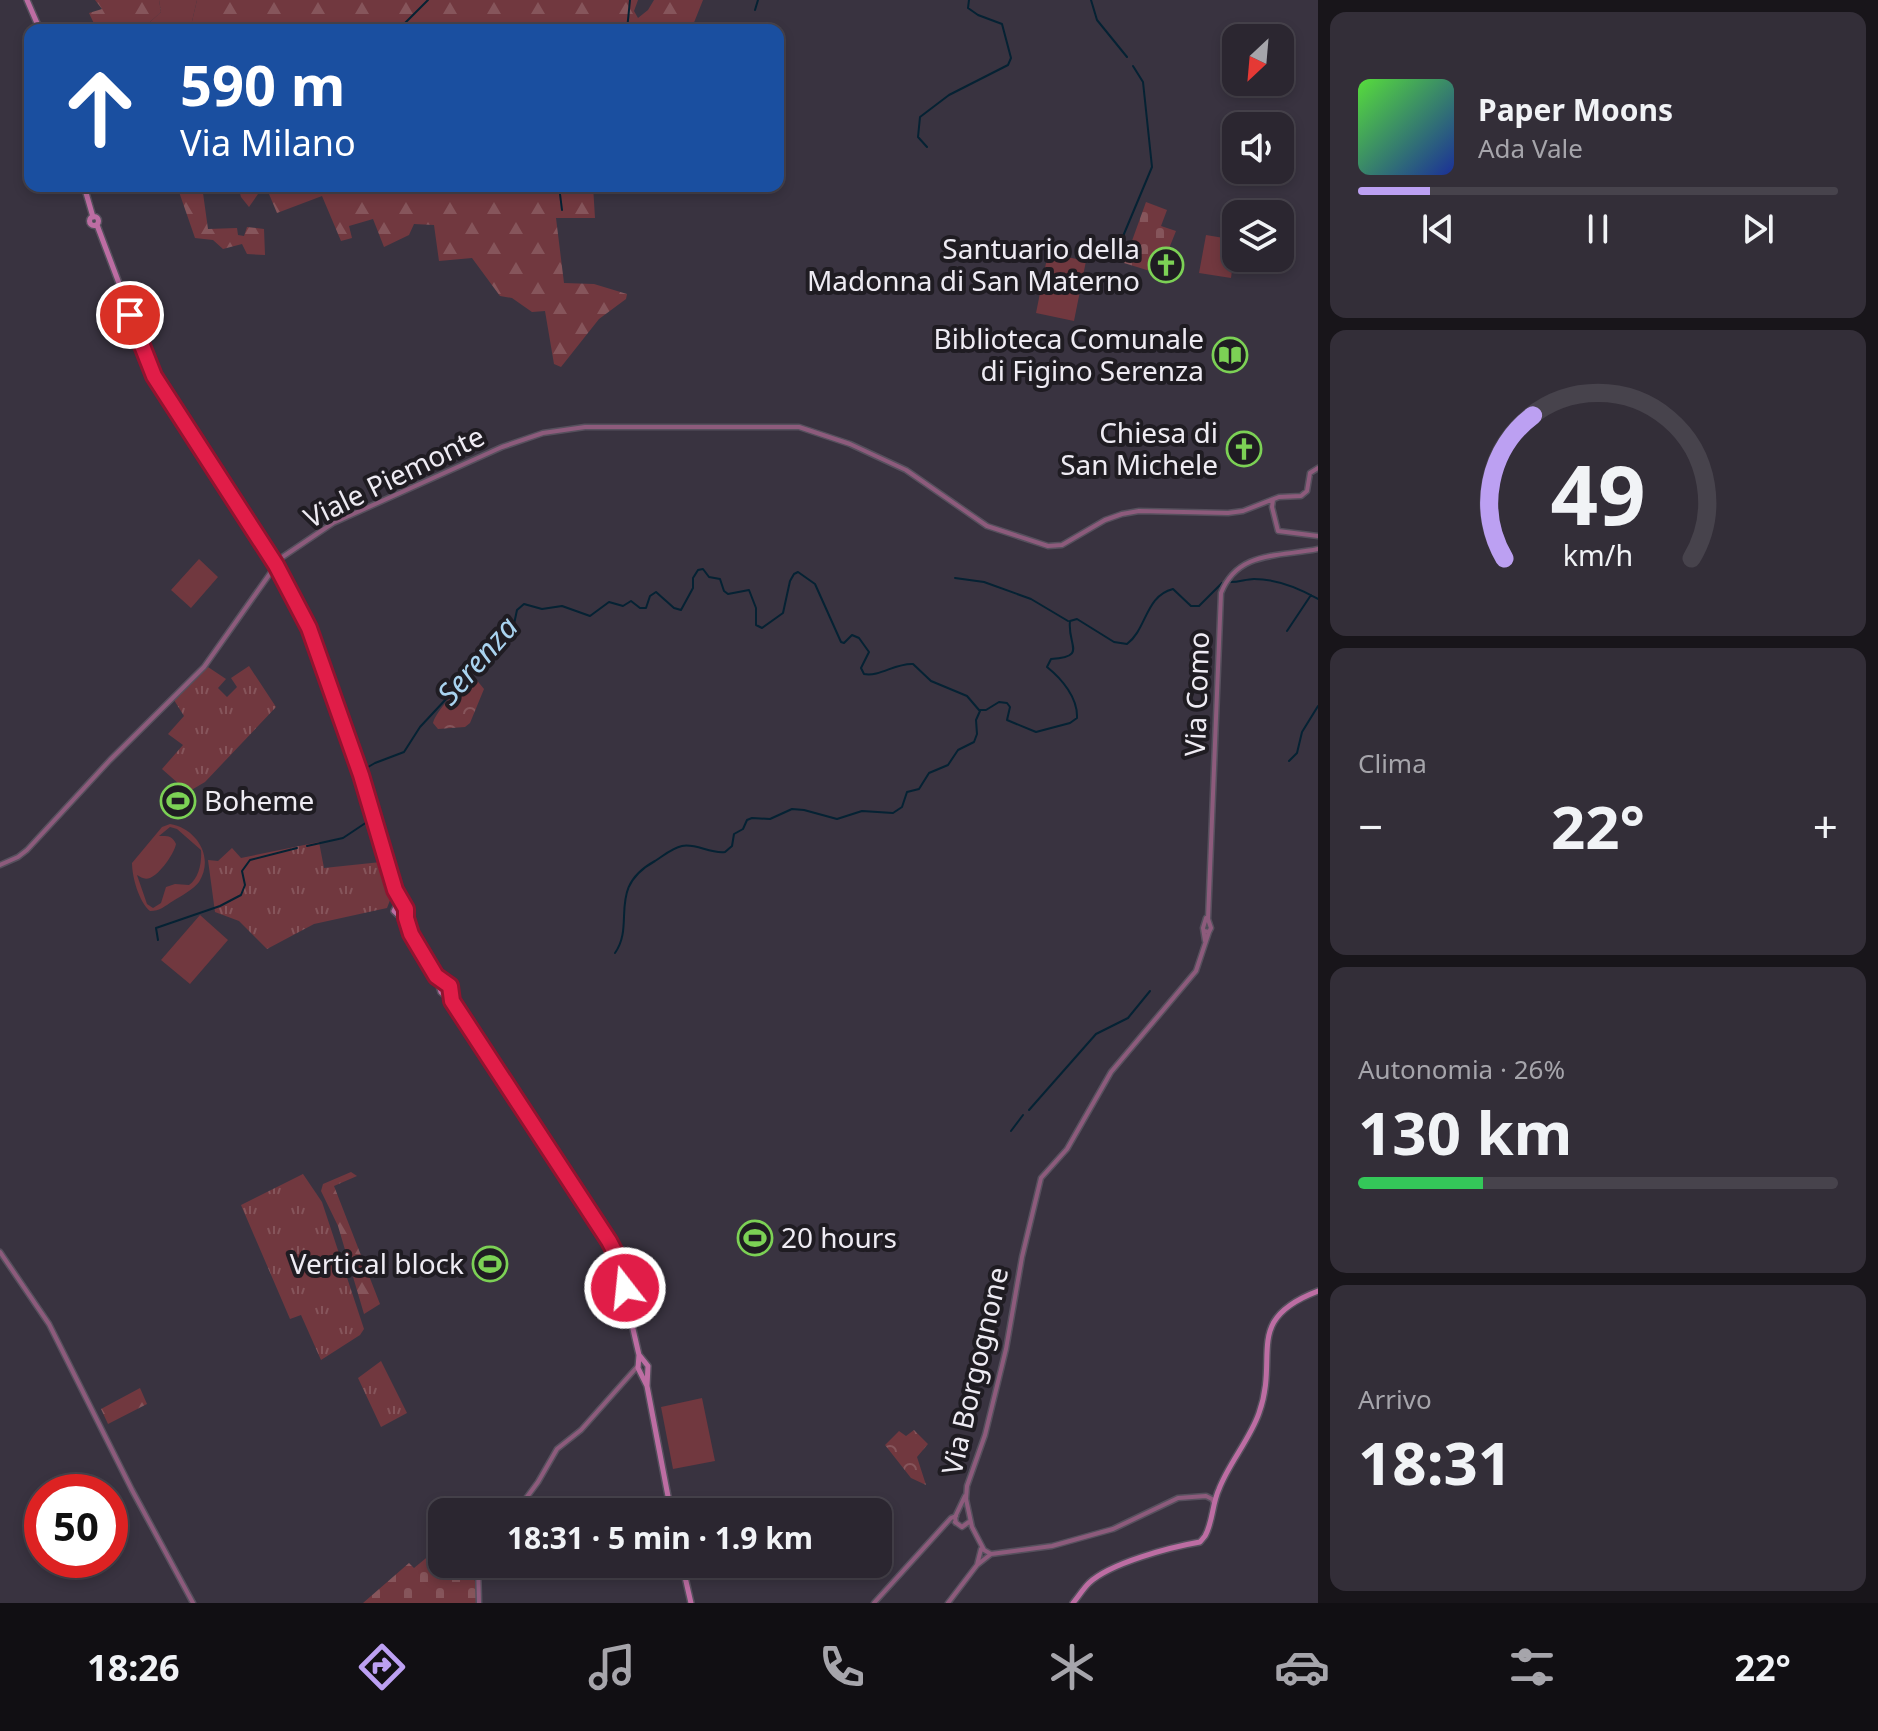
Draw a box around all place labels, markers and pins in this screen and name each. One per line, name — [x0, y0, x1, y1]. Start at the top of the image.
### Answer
place label: Santuario della Madonna di San Materno — [807, 229, 1140, 299]
church icon: Santuario della Madonna di San Materno — [1147, 246, 1185, 284]
pin — [96, 281, 164, 349]
place label: Biblioteca Comunale di Figino Serenza — [933, 319, 1204, 389]
library icon: Biblioteca Comunale di Figino Serenza — [1211, 336, 1249, 374]
place label: Chiesa di San Michele — [1060, 413, 1218, 483]
church icon: Chiesa di San Michele — [1225, 430, 1263, 468]
place label: Boheme — [204, 781, 314, 819]
sports icon: Boheme — [159, 782, 197, 820]
place label: 20 hours — [781, 1218, 897, 1256]
sports icon: 20 hours — [736, 1219, 774, 1257]
place label: Vertical block — [290, 1244, 464, 1282]
sports icon: Vertical block — [471, 1245, 509, 1283]

